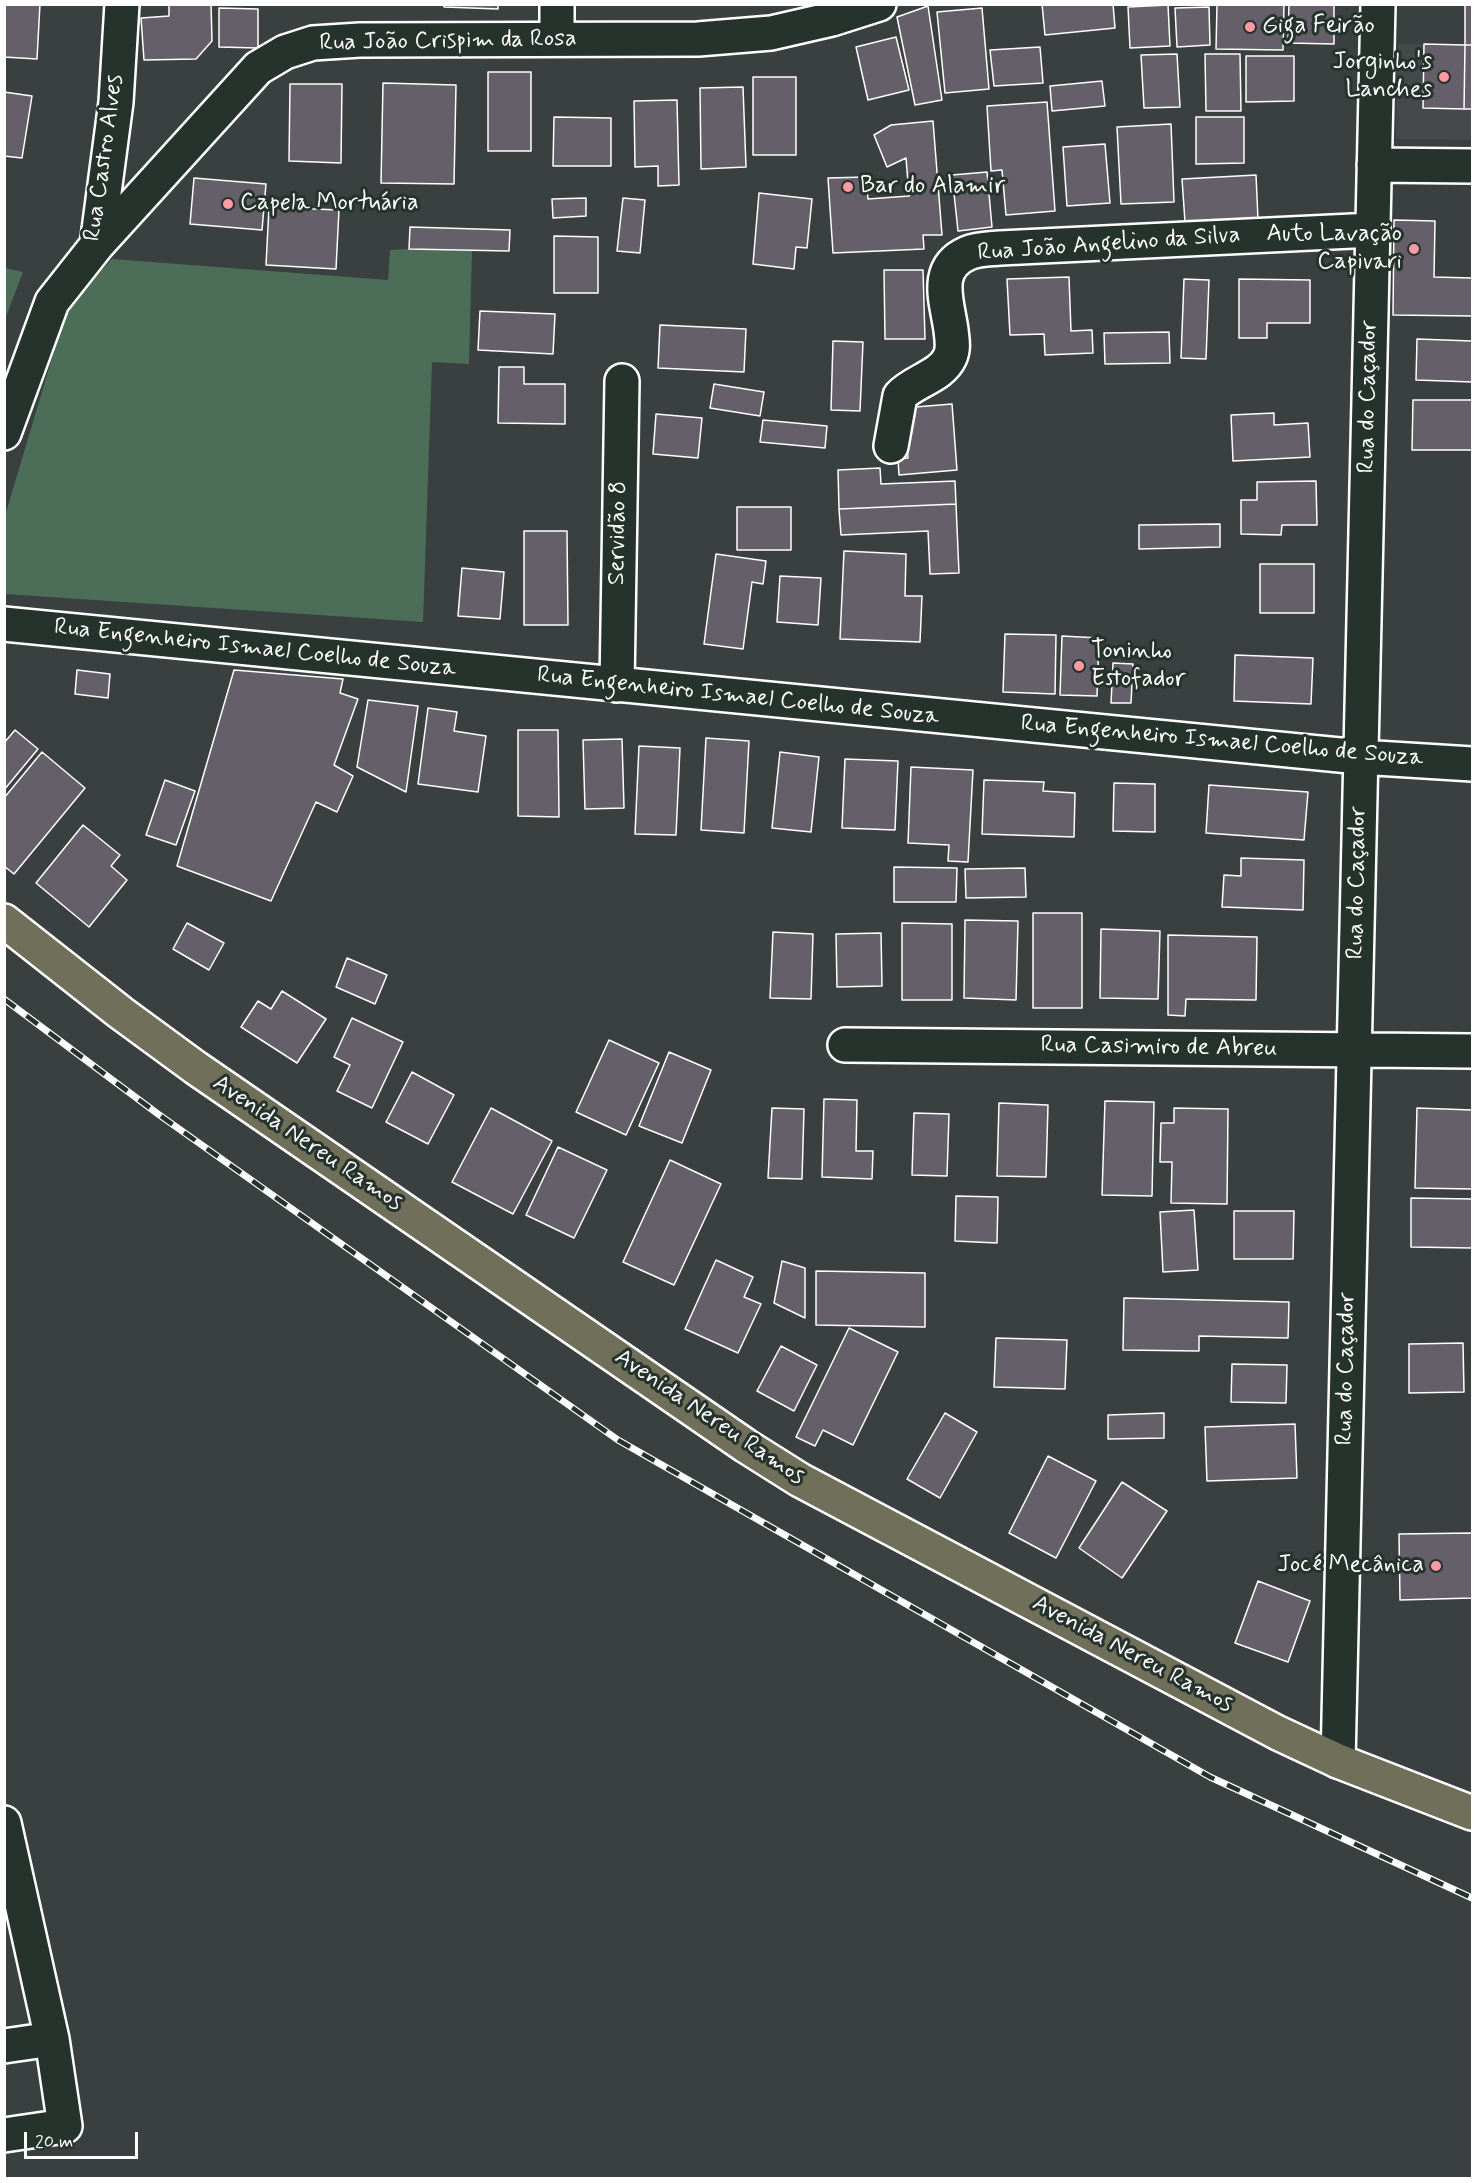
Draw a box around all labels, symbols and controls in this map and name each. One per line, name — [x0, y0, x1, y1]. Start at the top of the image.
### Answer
place label: Giga Feirão — [1262, 13, 1375, 41]
marker: Giga Feirão — [1243, 20, 1257, 34]
street label: Rua João Crispim da Rosa — [319, 25, 577, 59]
place label: Jorginho's Lanches — [1333, 49, 1432, 105]
marker: Jorginho's Lanches — [1437, 70, 1451, 84]
street label: Rua Castro Alves — [79, 73, 131, 243]
place label: Bar do Alamir — [860, 173, 1005, 201]
marker: Bar do Alamir — [841, 180, 855, 194]
place label: Capela Mortuária — [240, 190, 419, 218]
marker: Capela Mortuária — [221, 197, 235, 211]
street label: Rua João Angelino da Silva — [977, 221, 1241, 269]
place label: Auto Lavação Capivari — [1267, 221, 1402, 277]
marker: Auto Lavação Capivari — [1407, 242, 1421, 256]
street label: Rua do Caçador — [1353, 320, 1385, 474]
street label: Servidão 8 — [604, 481, 634, 585]
street label: Rua Engenheiro Ismael Coelho de Souza — [53, 614, 457, 684]
place label: Toninho Estofador — [1091, 638, 1186, 694]
marker: Toninho Estofador — [1072, 659, 1086, 673]
street label: Rua Engenheiro Ismael Coelho de Souza — [536, 662, 940, 732]
street label: Rua Engenheiro Ismael Coelho de Souza — [1019, 710, 1425, 774]
street label: Rua do Caçador — [1342, 806, 1374, 960]
street label: Rua Casimiro de Abreu — [1040, 1032, 1278, 1064]
street label: Avenida Nereu Ramos — [206, 1070, 408, 1218]
street label: Rua do Caçador — [1331, 1292, 1363, 1446]
street label: Avenida Nereu Ramos — [608, 1344, 810, 1492]
place label: Jocé Mecânica — [1277, 1552, 1424, 1580]
marker: Jocé Mecânica — [1429, 1559, 1443, 1573]
street label: Avenida Nereu Ramos — [1027, 1590, 1237, 1720]
scale bar — [27, 2120, 141, 2158]
text: 20 m — [35, 2130, 73, 2154]

